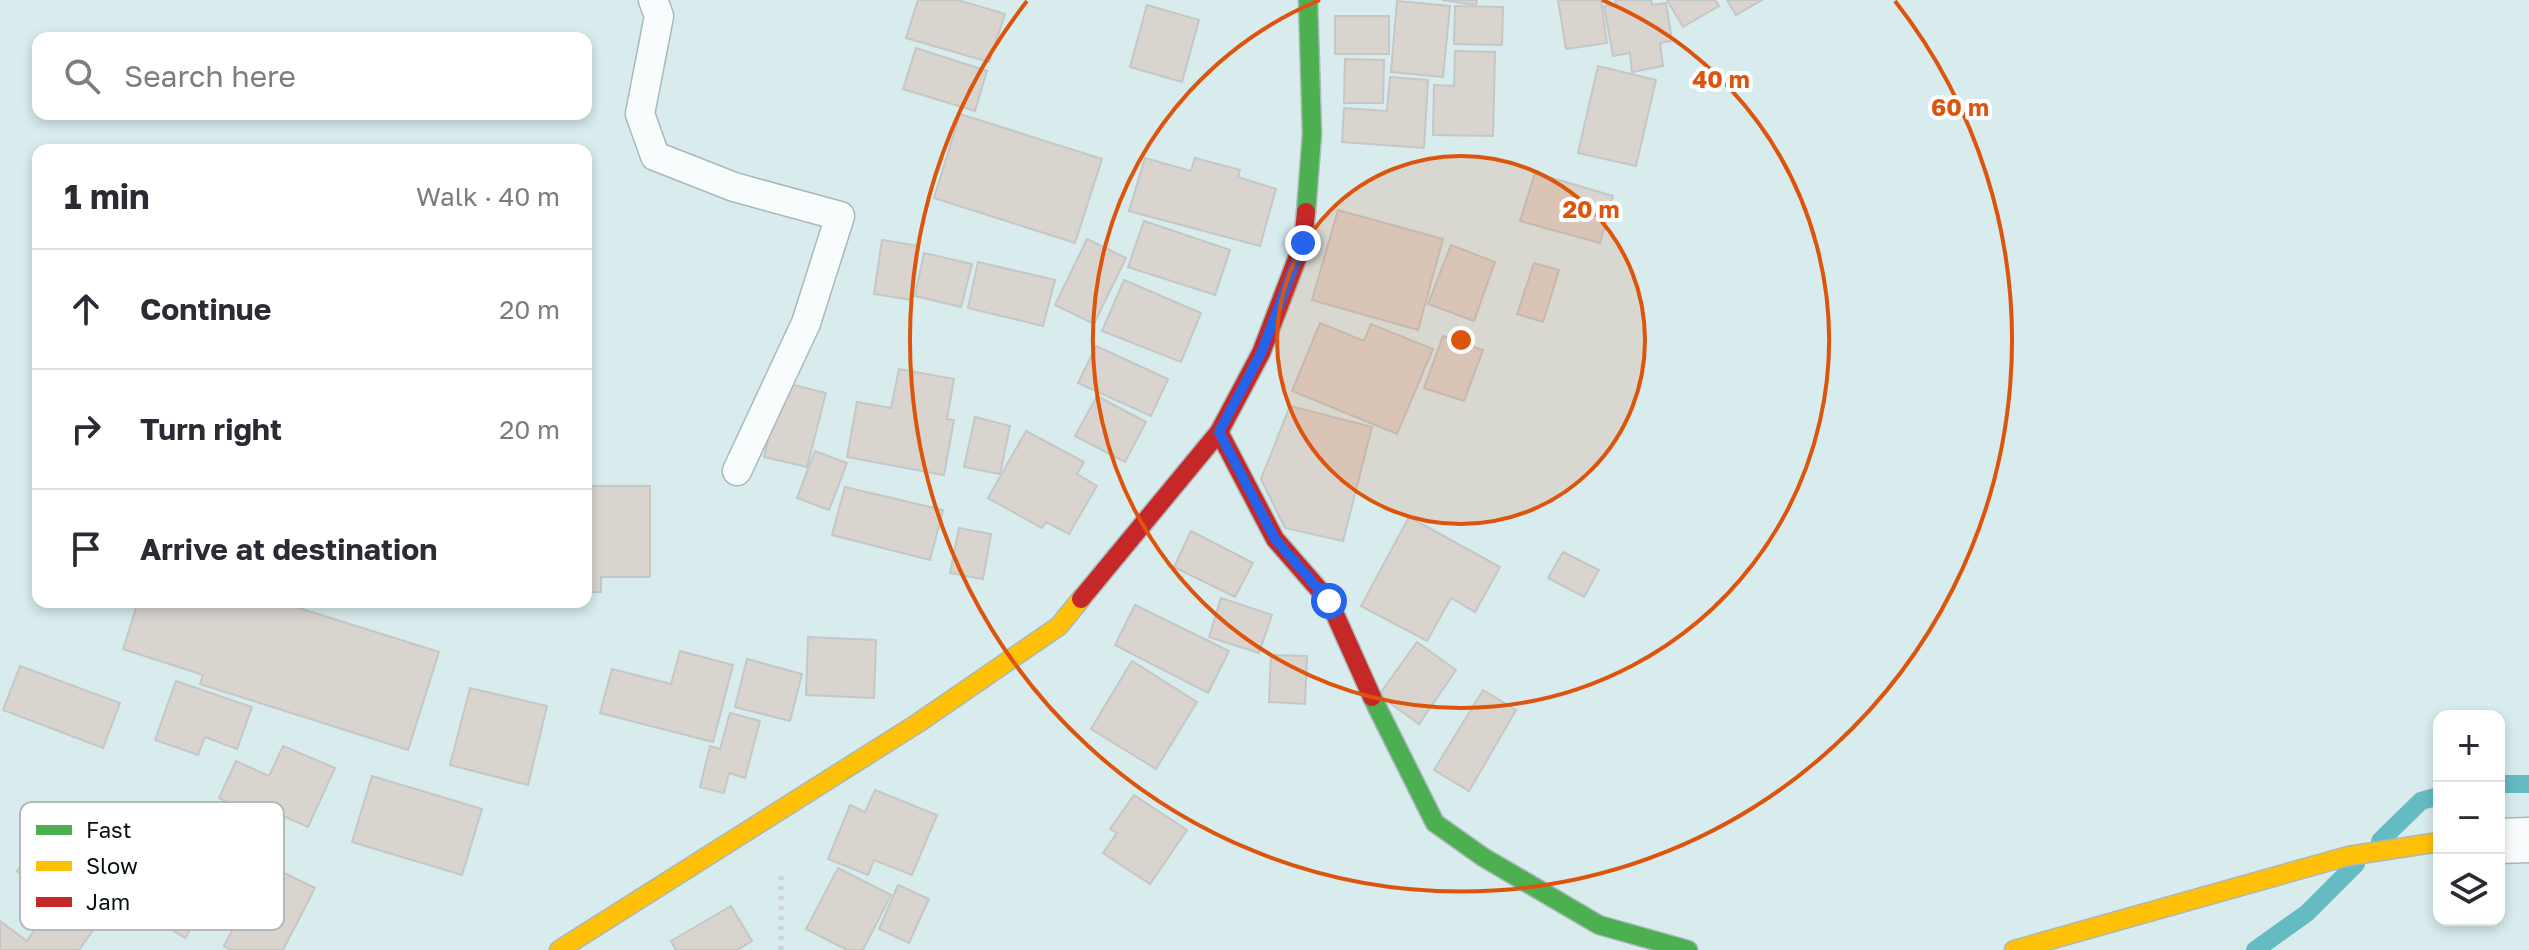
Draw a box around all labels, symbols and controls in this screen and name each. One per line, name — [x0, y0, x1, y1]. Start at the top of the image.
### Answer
search box — [32, 32, 592, 120]
icon: search — [60, 54, 104, 98]
text: Search here — [124, 58, 296, 94]
text: 40 m — [1692, 64, 1750, 93]
text: 60 m — [1931, 92, 1989, 121]
text: 1 min — [64, 176, 150, 216]
text: Walk · 40 m — [416, 181, 560, 212]
text: 20 m — [1562, 194, 1620, 223]
route end — [1285, 225, 1321, 261]
icon: ahead — [64, 287, 108, 331]
text: Continue — [140, 291, 271, 327]
text: 20 m — [499, 294, 560, 325]
centre of rings — [1447, 326, 1475, 354]
icon: right — [64, 407, 108, 451]
text: Turn right — [140, 411, 282, 447]
text: 20 m — [499, 414, 560, 445]
icon: arrive — [64, 527, 108, 571]
text: Arrive at destination — [140, 531, 437, 567]
route start — [1311, 583, 1347, 619]
map controls — [2433, 710, 2505, 926]
button: + — [2433, 710, 2505, 782]
button: − — [2433, 782, 2505, 854]
legend — [20, 802, 284, 930]
text: Fast — [86, 816, 132, 843]
text: Slow — [86, 852, 138, 879]
button: layers — [2433, 854, 2505, 926]
text: Jam — [86, 888, 130, 915]

